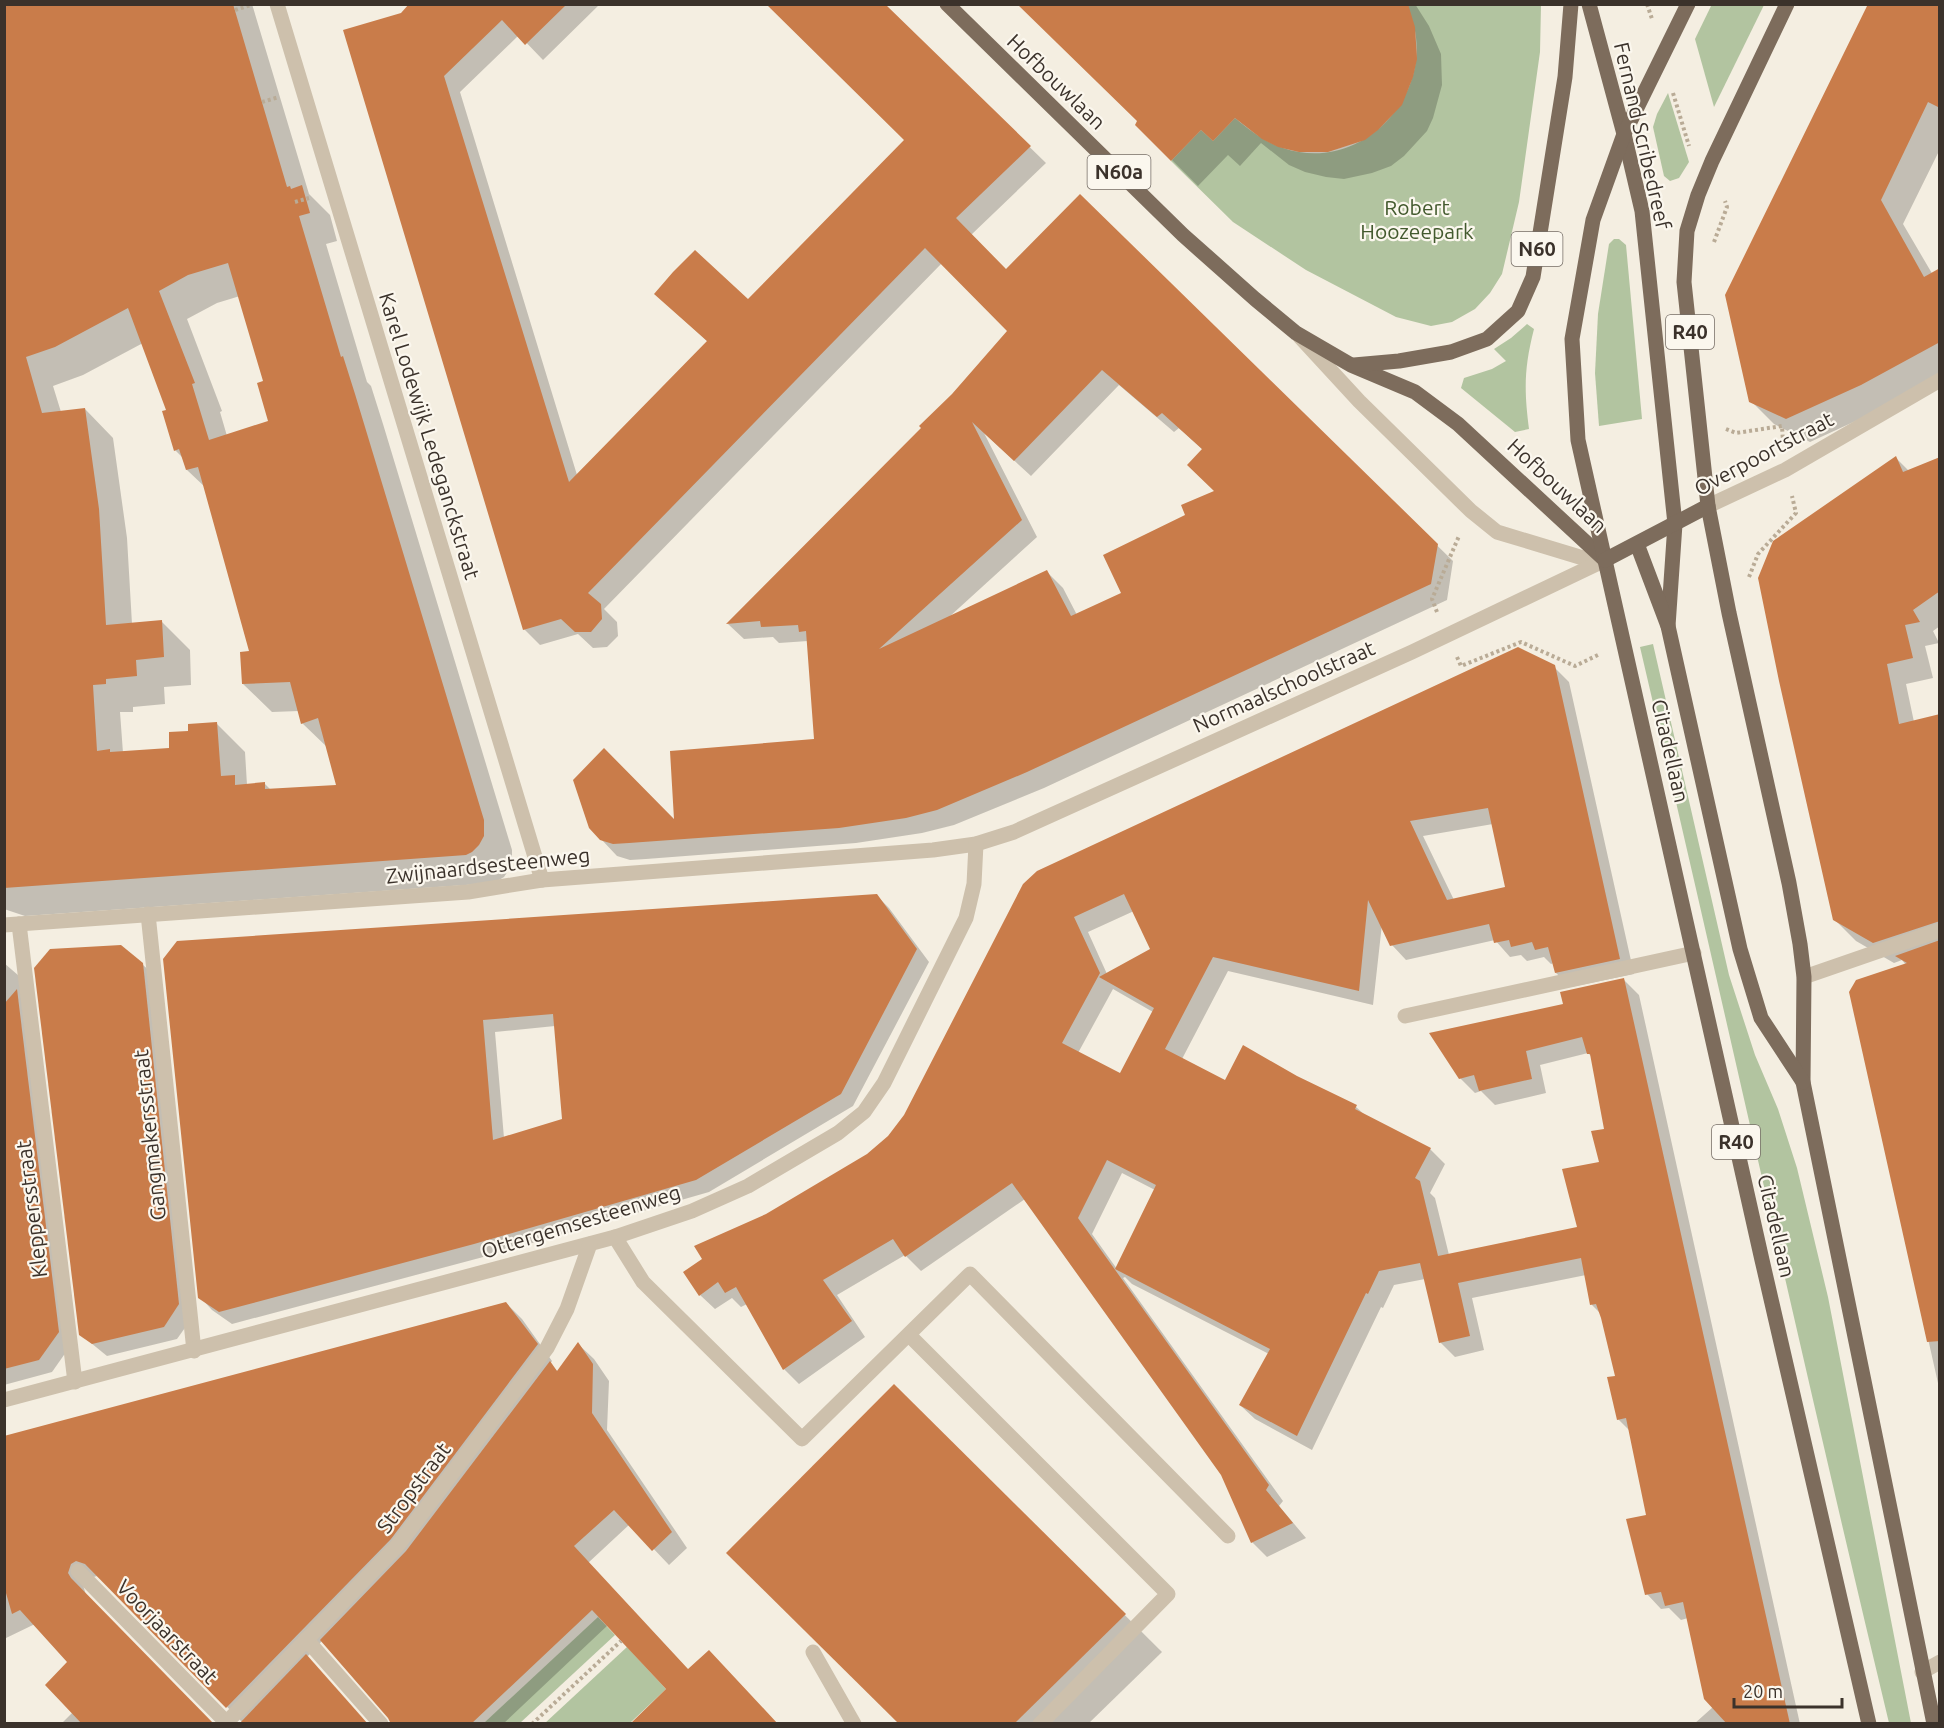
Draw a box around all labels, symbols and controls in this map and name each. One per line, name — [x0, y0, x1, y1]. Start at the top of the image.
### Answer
street label: Hofbouwlaan — [1003, 29, 1111, 134]
street label: Fernand Scribedreef — [1610, 40, 1676, 233]
road number: N60a — [1088, 155, 1150, 189]
park label: Robert Hoozeepark — [1360, 195, 1474, 243]
road number: N60 — [1512, 232, 1562, 266]
street label: Karel Lodewijk Ledeganckstraat — [375, 289, 485, 582]
road number: R40 — [1666, 315, 1714, 349]
street label: Overpoortstraat — [1690, 406, 1837, 500]
street label: Hofbouwlaan — [1503, 433, 1612, 537]
street label: Normaalschoolstraat — [1189, 635, 1378, 737]
street label: Citadellaan — [1647, 697, 1695, 805]
street label: Zwijnaardsesteenweg — [385, 842, 591, 888]
street label: Gangmakersstraat — [128, 1048, 170, 1222]
road number: R40 — [1712, 1125, 1760, 1159]
street label: Kleppersstraat — [11, 1139, 51, 1279]
street label: Citadellaan — [1753, 1172, 1801, 1280]
street label: Ottergemsesteenweg — [478, 1179, 683, 1263]
street label: Stropstraat — [371, 1437, 455, 1537]
street label: Voorjaarstraat — [112, 1574, 223, 1688]
scale bar — [1734, 1671, 1842, 1709]
text: 20 m — [1743, 1681, 1783, 1701]

